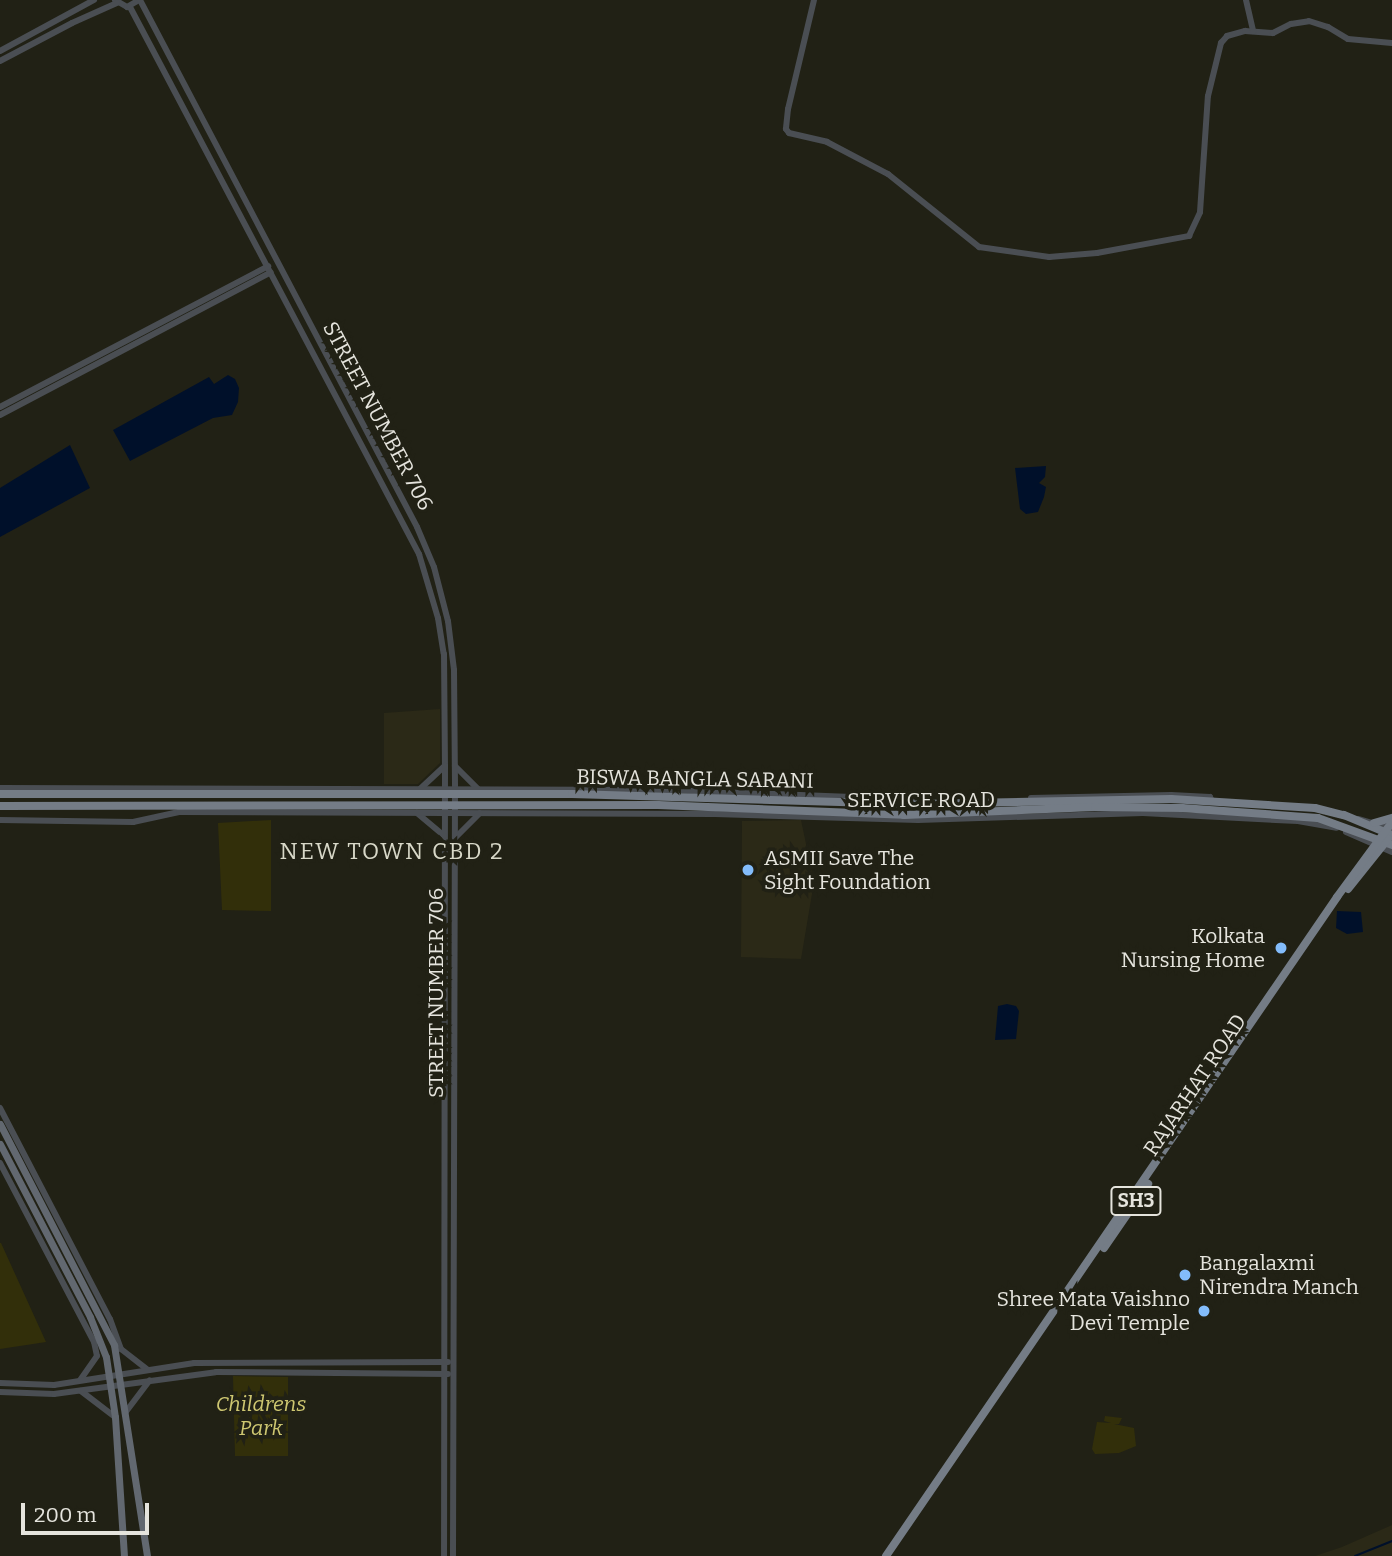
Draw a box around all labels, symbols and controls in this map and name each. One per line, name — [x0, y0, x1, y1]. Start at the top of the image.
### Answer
street label: STREET NUMBER 706 — [318, 317, 438, 515]
street label: BISWA BANGLA SARANI — [576, 764, 814, 794]
street label: SERVICE ROAD — [847, 787, 995, 813]
district label: NEW TOWN CBD 2 — [281, 837, 503, 865]
place label: ASMII Save The Sight Foundation — [764, 845, 931, 895]
marker: ASMII Save The Sight Foundation — [738, 860, 758, 880]
street label: STREET NUMBER 706 — [423, 888, 449, 1098]
place label: Kolkata Nursing Home — [1121, 923, 1265, 973]
marker: Kolkata Nursing Home — [1271, 938, 1291, 958]
street label: RAJARHAT ROAD — [1138, 1009, 1252, 1161]
road number: SH3 — [1110, 1186, 1162, 1217]
place label: Bangalaxmi Nirendra Manch — [1199, 1250, 1359, 1300]
marker: Bangalaxmi Nirendra Manch — [1177, 1267, 1193, 1283]
place label: Shree Mata Vaishno Devi Temple — [996, 1286, 1190, 1336]
marker: Shree Mata Vaishno Devi Temple — [1196, 1303, 1212, 1319]
park label: Childrens Park — [216, 1391, 306, 1441]
scale bar — [24, 1490, 152, 1534]
text: 200 m — [34, 1502, 97, 1528]

